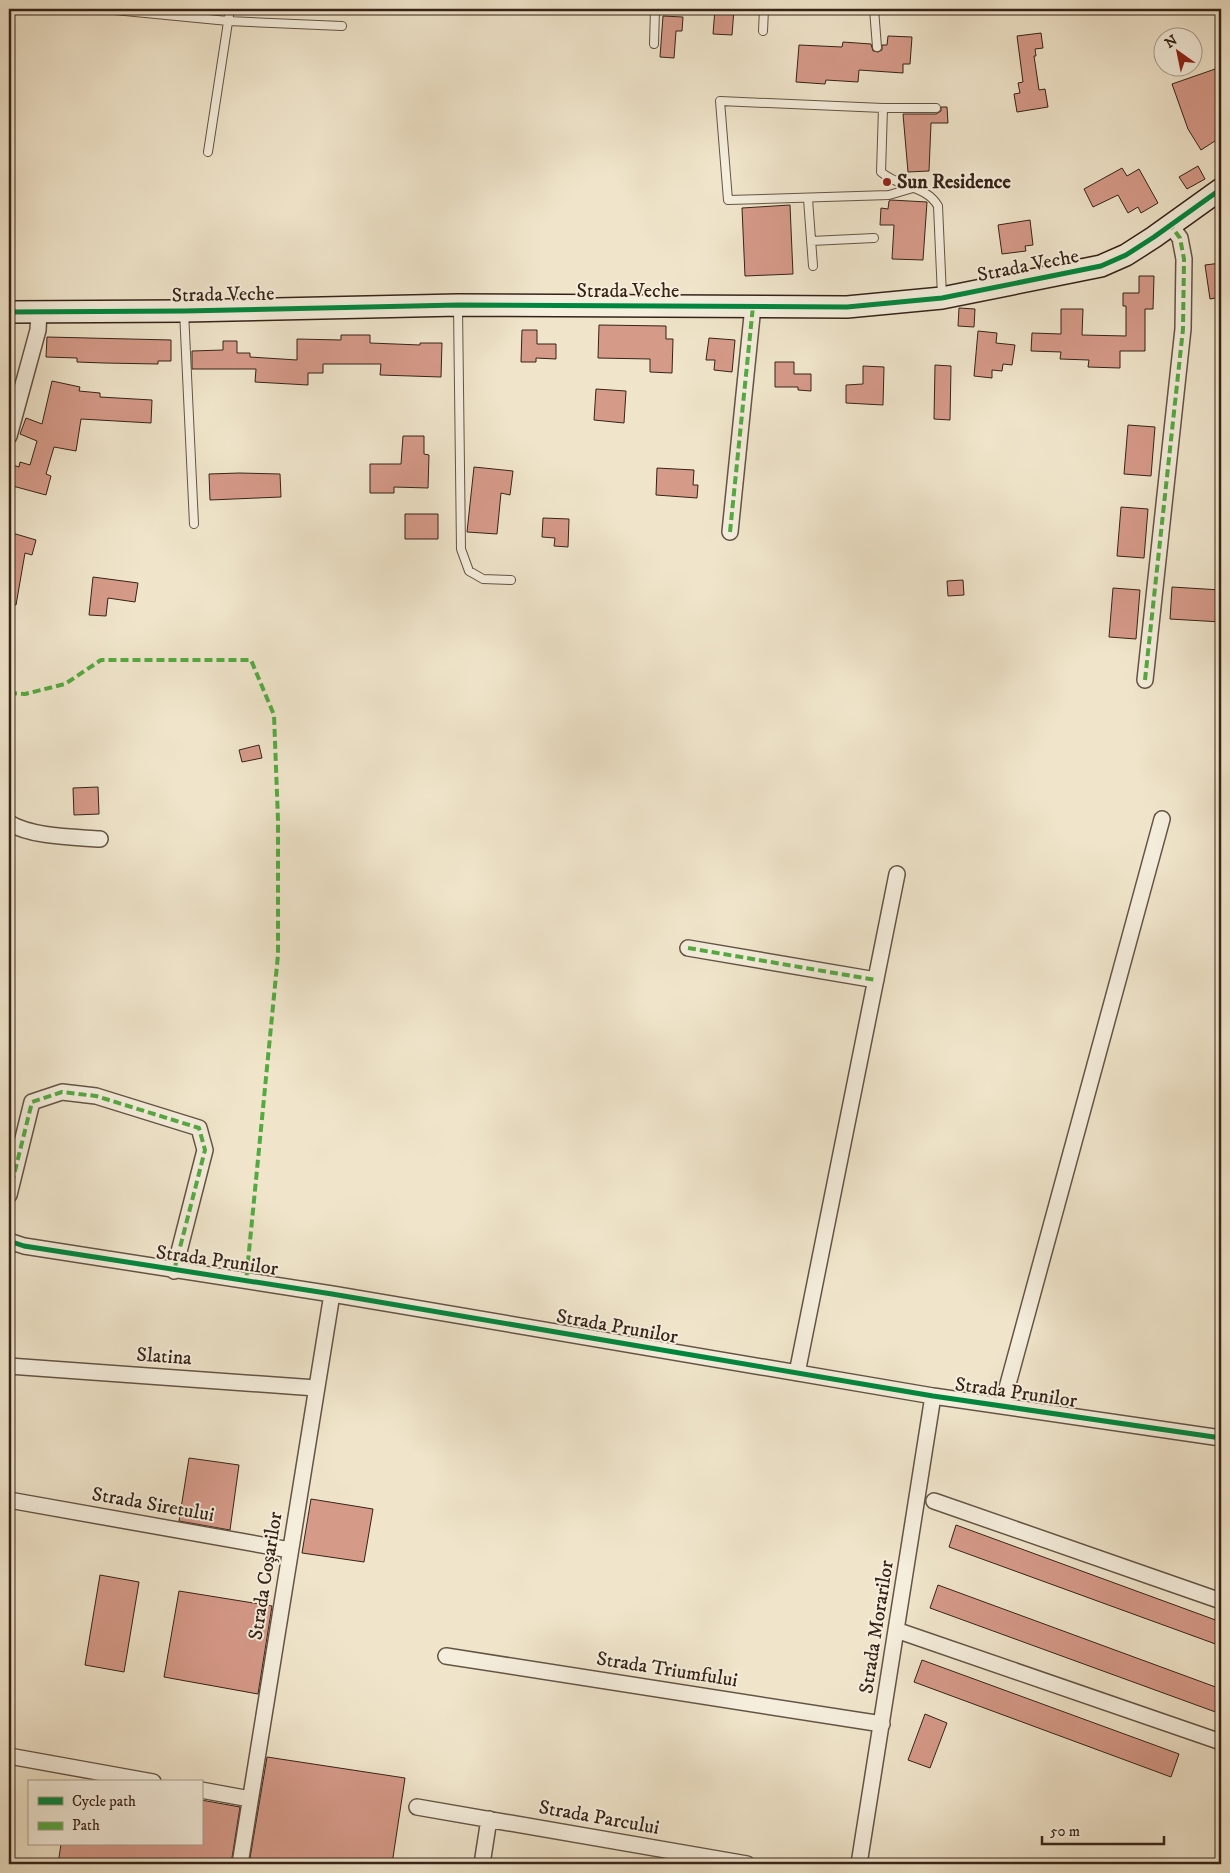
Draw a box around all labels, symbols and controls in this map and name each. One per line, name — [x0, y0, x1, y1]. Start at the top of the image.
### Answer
north arrow — [1152, 28, 1202, 78]
text: N — [1162, 31, 1182, 53]
place label: Sun Residence — [897, 170, 1011, 195]
marker: Sun Residence — [881, 176, 893, 188]
street label: Strada Veche — [975, 244, 1081, 288]
street label: Strada Veche — [577, 279, 679, 304]
street label: Strada Veche — [171, 282, 275, 308]
street label: Strada Prunilor — [154, 1240, 280, 1282]
street label: Strada Prunilor — [554, 1304, 680, 1350]
street label: Slatina — [135, 1343, 193, 1371]
street label: Strada Prunilor — [953, 1372, 1079, 1414]
street label: Strada Siretului — [90, 1482, 216, 1528]
street label: Strada Coșarilor — [244, 1510, 289, 1642]
street label: Strada Morarilor — [854, 1558, 900, 1696]
street label: Strada Triumfului — [595, 1646, 739, 1694]
legend — [28, 1780, 202, 1846]
text: Cycle path — [72, 1792, 136, 1811]
street label: Strada Parcului — [537, 1795, 661, 1841]
scale bar — [1042, 1813, 1165, 1845]
text: Path — [72, 1816, 100, 1835]
text: 50 m — [1050, 1822, 1080, 1841]

